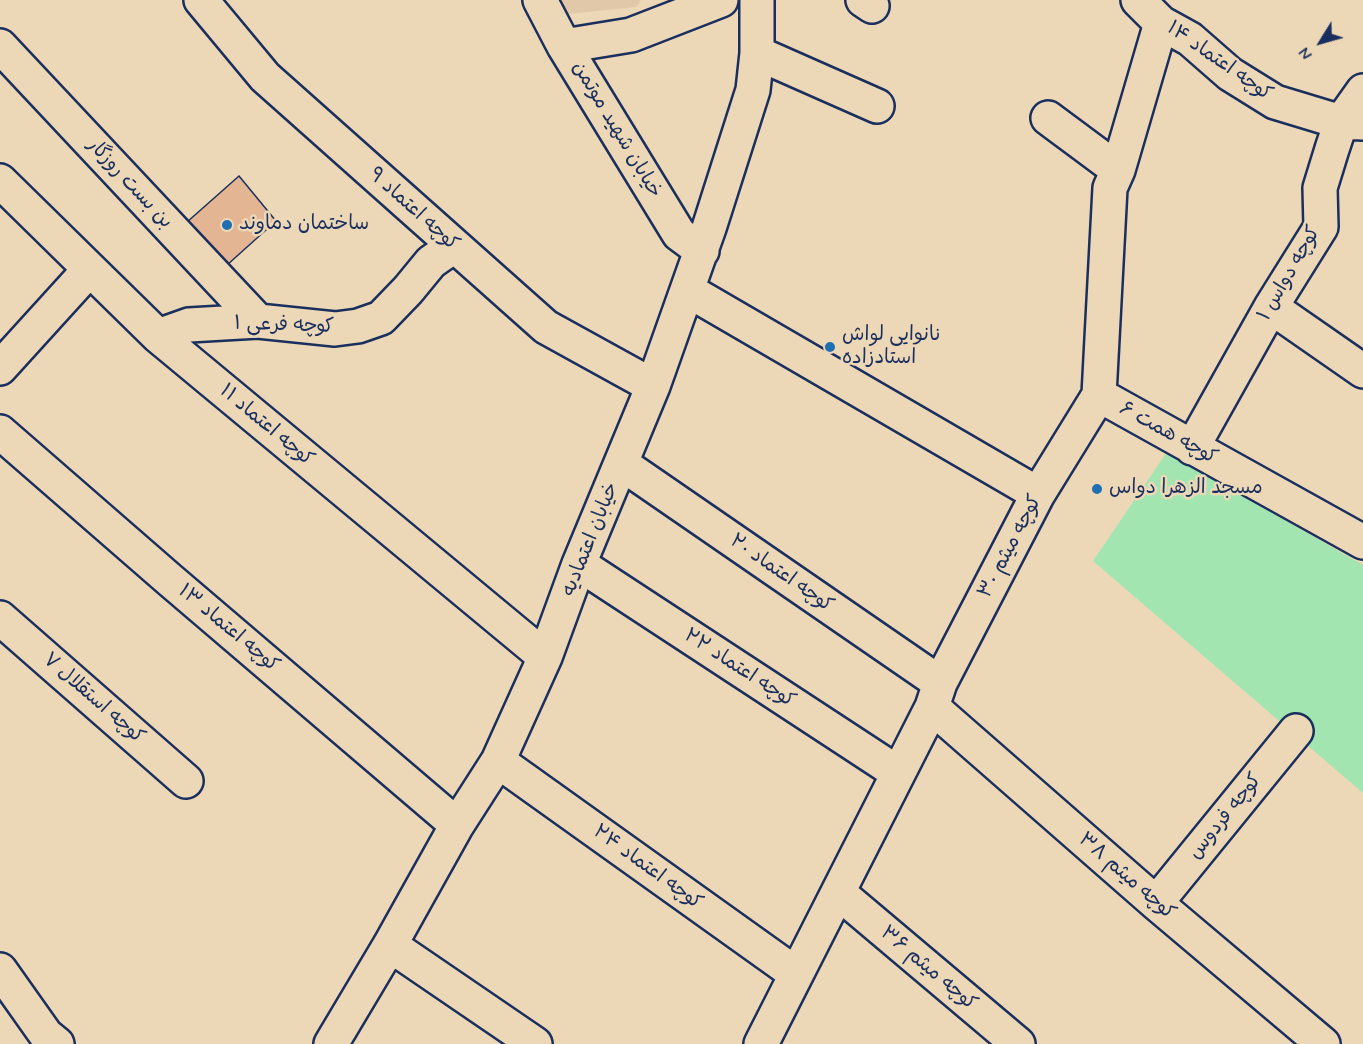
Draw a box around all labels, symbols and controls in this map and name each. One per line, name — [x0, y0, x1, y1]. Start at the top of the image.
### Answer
north arrow — [1291, 12, 1351, 72]
street label: کوچه اعتماد ۱۴ — [1162, 17, 1276, 107]
text: N — [1295, 43, 1318, 64]
street label: خیابان شهید موتمن — [566, 57, 666, 203]
street label: بن بست روزگار — [81, 134, 177, 234]
street label: کوچه اعتماد ۹ — [363, 163, 463, 257]
place label: ساختمان دماوند — [239, 213, 369, 237]
marker: ساختمان دماوند — [220, 218, 234, 232]
street label: کوچه دواس ۱ — [1253, 222, 1327, 326]
street label: کوچه فرعی ۱ — [234, 312, 334, 340]
place label: نانوایی لواش استادزاده — [842, 324, 941, 371]
marker: نانوایی لواش استادزاده — [823, 340, 837, 354]
street label: کوچه اعتماد ۱۱ — [214, 380, 318, 472]
street label: کوچه همت ۶ — [1115, 397, 1221, 471]
place label: مسجد الزهرا دواس — [1109, 477, 1263, 501]
street label: خیابان اعتمادیه — [557, 479, 625, 601]
marker: مسجد الزهرا دواس — [1090, 482, 1104, 496]
street label: کوچه میثم ۳۰ — [974, 491, 1048, 603]
street label: کوچه اعتماد ۲۰ — [725, 529, 837, 619]
street label: کوچه اعتماد ۱۳ — [173, 580, 283, 678]
street label: کوچه اعتماد ۲۲ — [679, 624, 799, 714]
street label: کوچه استقلال ۷ — [37, 648, 149, 750]
street label: کوچه فردوس — [1184, 769, 1268, 865]
street label: کوچه اعتماد ۲۴ — [588, 820, 706, 916]
street label: کوچه میثم ۳۸ — [1073, 828, 1179, 926]
street label: کوچه میثم ۳۶ — [875, 922, 981, 1016]

